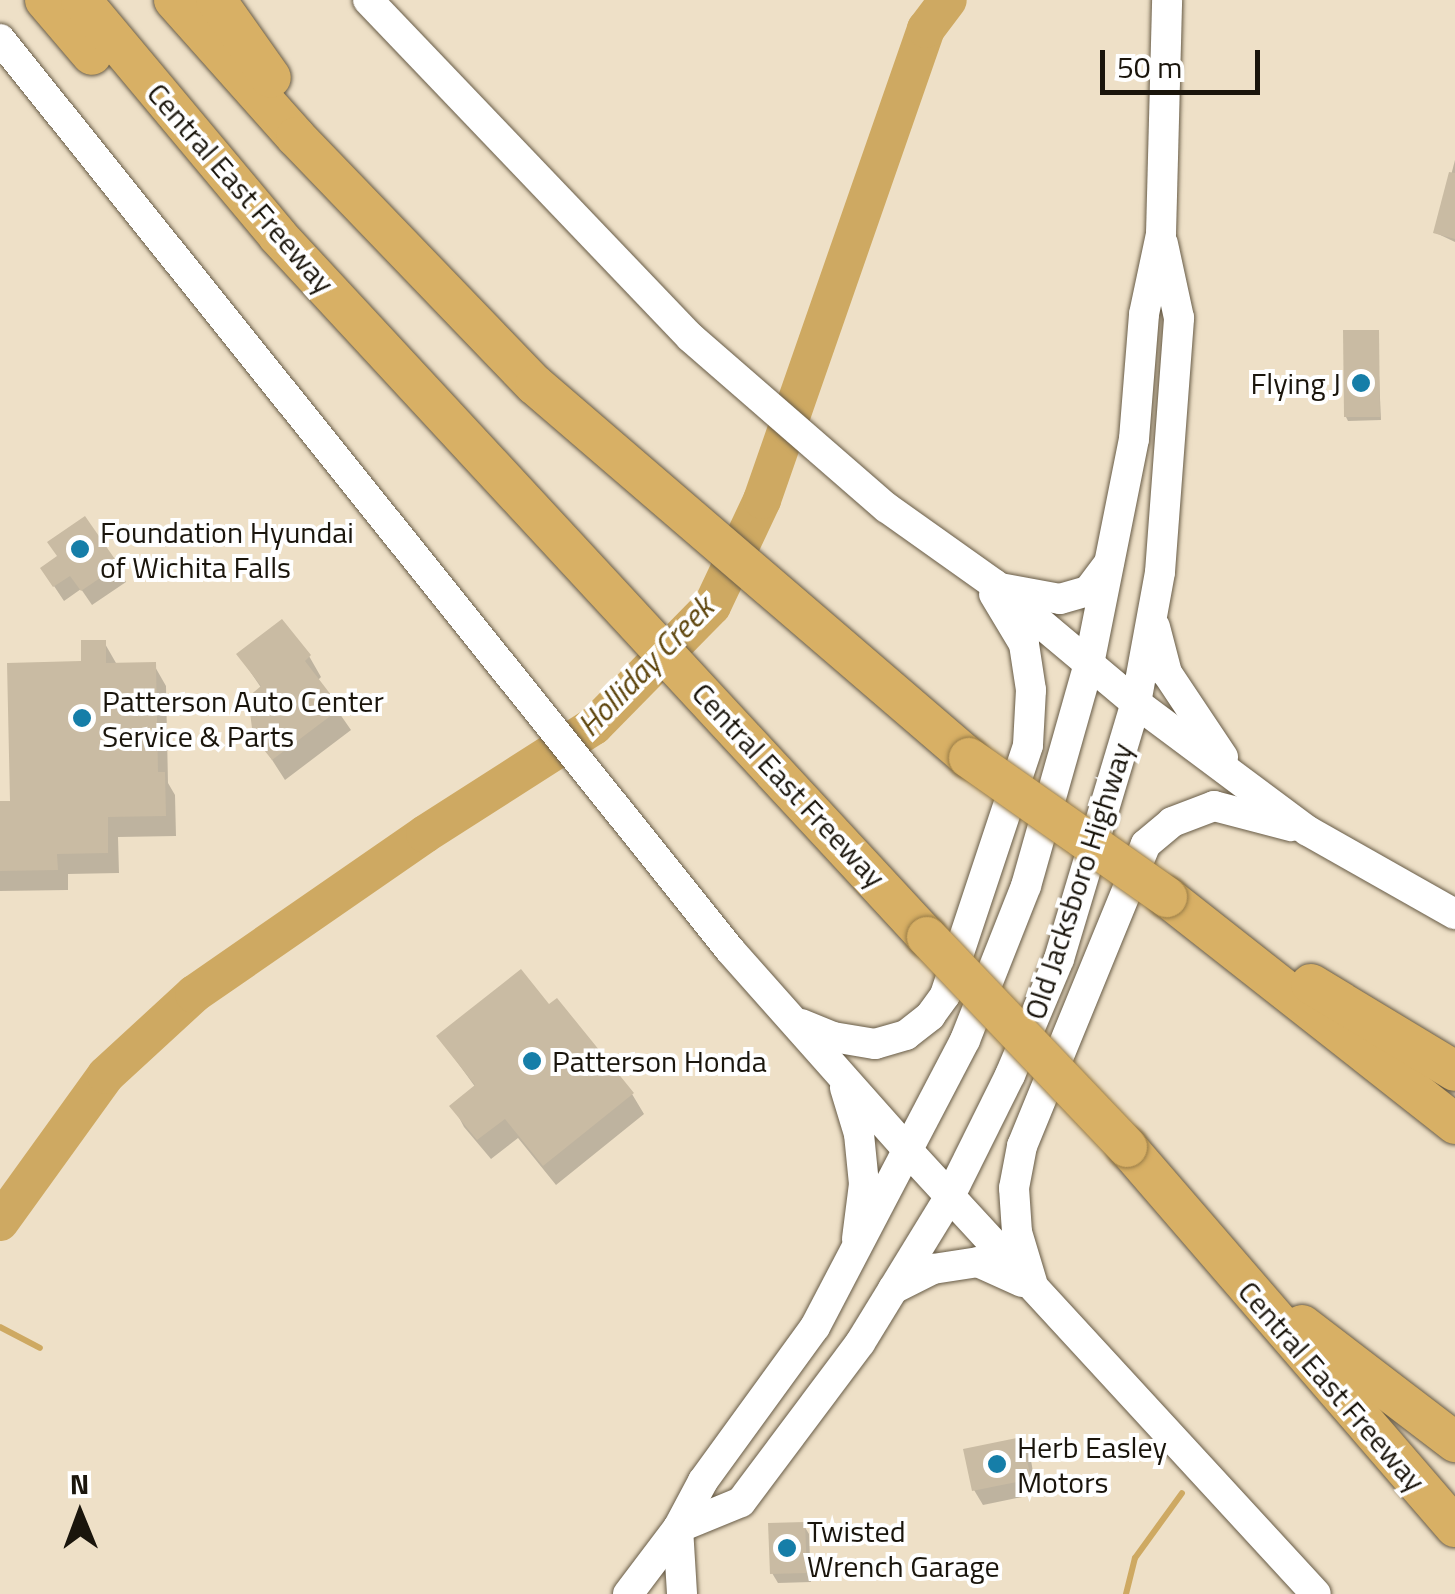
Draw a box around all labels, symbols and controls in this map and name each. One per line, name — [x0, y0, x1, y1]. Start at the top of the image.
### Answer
scale bar — [1105, 30, 1265, 92]
text: 50 m — [1117, 44, 1182, 90]
street label: Central East Freeway — [140, 76, 342, 300]
place label: Flying J — [1250, 365, 1341, 401]
marker: Flying J — [1350, 372, 1372, 394]
place label: Foundation Hyundai of Wichita Falls — [100, 514, 354, 584]
marker: Foundation Hyundai of Wichita Falls — [69, 538, 91, 560]
water label: Holliday Creek — [569, 588, 721, 744]
street label: Central East Freeway — [685, 675, 893, 895]
place label: Patterson Auto Center Service & Parts — [102, 683, 384, 754]
marker: Patterson Auto Center Service & Parts — [71, 707, 93, 729]
street label: Old Jacksboro Highway — [1016, 738, 1140, 1024]
place label: Patterson Honda — [552, 1043, 767, 1079]
marker: Patterson Honda — [521, 1050, 543, 1072]
street label: Central East Freeway — [1231, 1274, 1433, 1498]
place label: Herb Easley Motors — [1017, 1429, 1167, 1500]
marker: Herb Easley Motors — [986, 1453, 1008, 1475]
text: N — [69, 1462, 90, 1505]
north arrow — [30, 1464, 130, 1564]
place label: Twisted Wrench Garage — [807, 1513, 1000, 1584]
marker: Twisted Wrench Garage — [776, 1537, 798, 1559]

